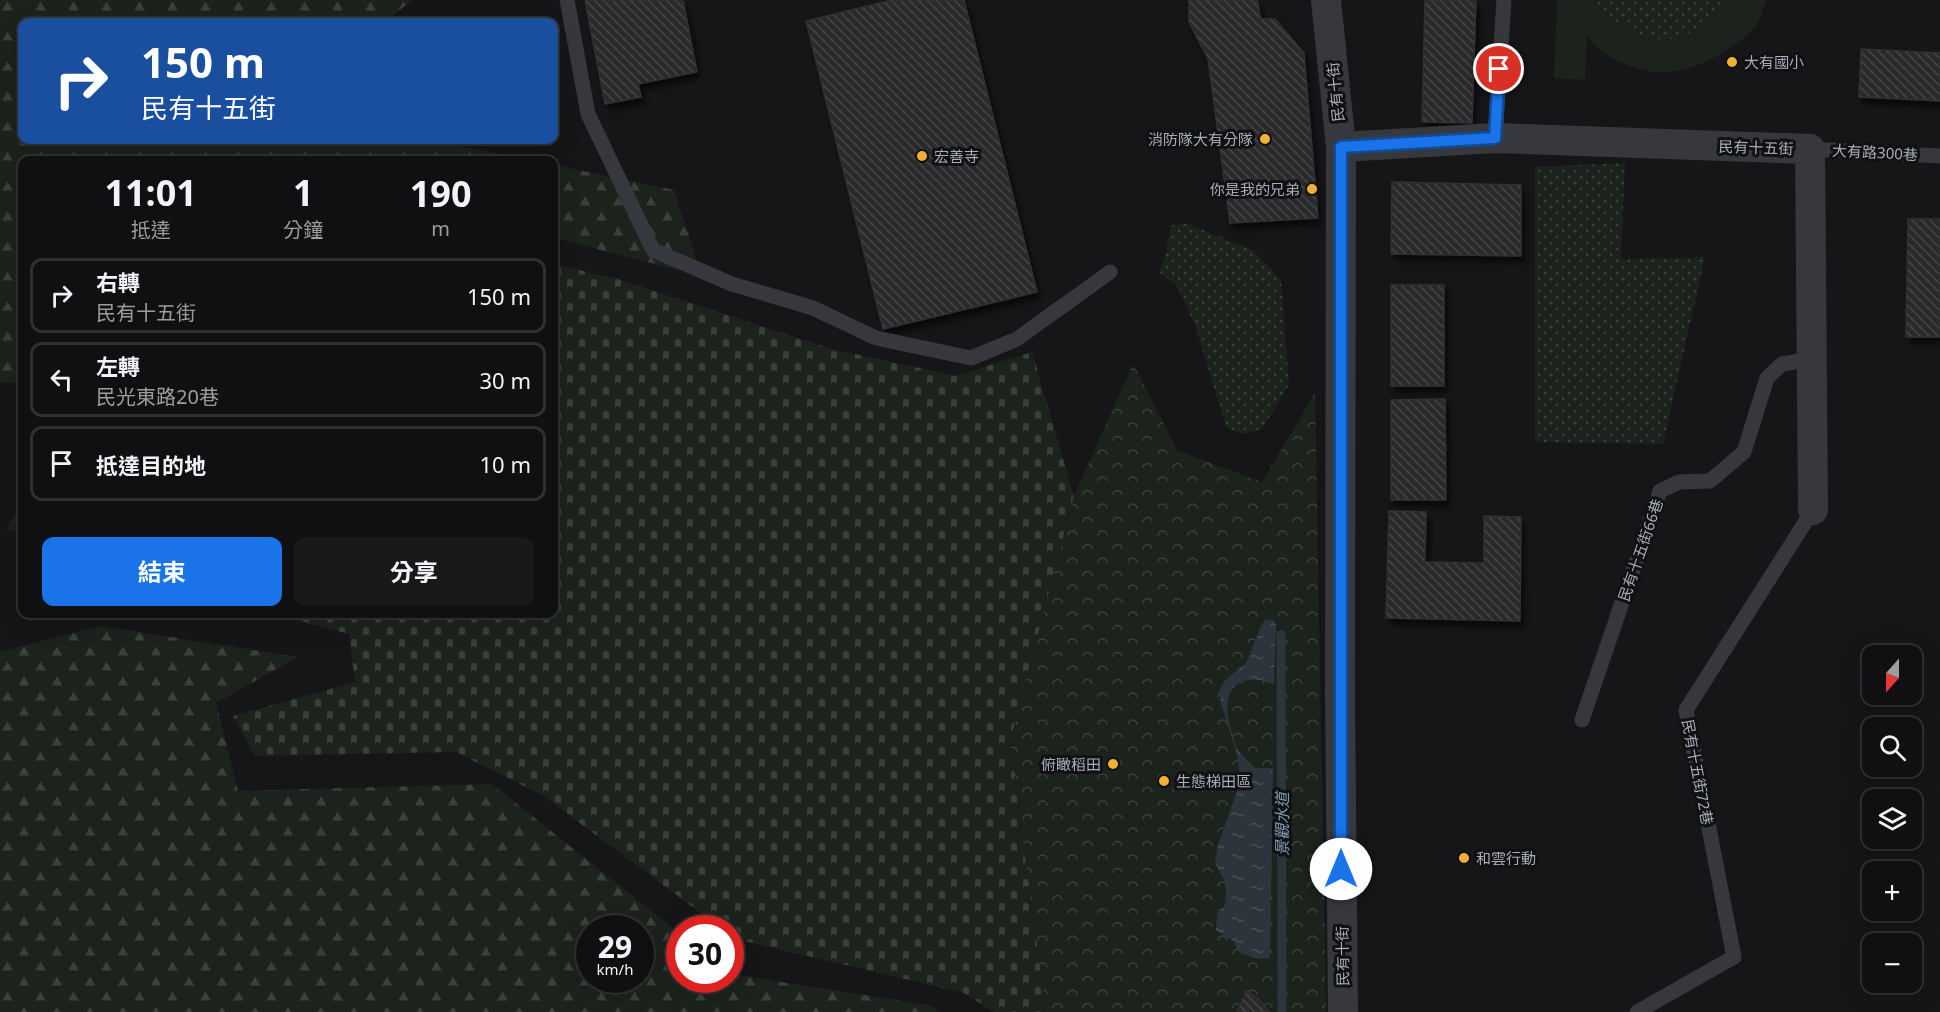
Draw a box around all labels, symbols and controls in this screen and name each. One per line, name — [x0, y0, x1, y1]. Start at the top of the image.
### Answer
text: 150 m — [141, 33, 265, 90]
icon: right — [42, 42, 120, 120]
pin — [1473, 43, 1524, 94]
icon: arrive — [1482, 52, 1515, 85]
place label: 大有國小 — [1744, 52, 1804, 72]
marker: 大有國小 — [1725, 55, 1739, 69]
street label: 民有十街 — [1322, 61, 1348, 123]
text: 民有十五街 — [141, 89, 276, 126]
place label: 消防隊大有分隊 — [1148, 129, 1253, 149]
marker: 消防隊大有分隊 — [1258, 132, 1272, 146]
street label: 民有十五街 — [1718, 136, 1794, 158]
street label: 大有路300巷 — [1832, 140, 1918, 164]
place label: 宏善寺 — [934, 146, 979, 166]
marker: 宏善寺 — [915, 149, 929, 163]
text: 11:01 — [104, 168, 197, 217]
text: 1 — [293, 168, 314, 217]
text: 190 — [410, 169, 472, 218]
place label: 你是我的兄弟 — [1210, 179, 1300, 199]
marker: 你是我的兄弟 — [1305, 182, 1319, 196]
text: m — [431, 215, 450, 242]
text: 抵達 — [131, 216, 171, 243]
text: 分鐘 — [283, 216, 323, 243]
text: 右轉 — [96, 267, 140, 297]
icon: right — [45, 279, 78, 312]
text: 150 m — [467, 281, 531, 311]
text: 民有十五街 — [96, 299, 196, 326]
text: 左轉 — [96, 351, 140, 381]
icon: left — [45, 363, 78, 396]
text: 30 m — [480, 365, 531, 395]
text: 民光東路20巷 — [96, 383, 219, 410]
icon: arrive — [45, 447, 78, 480]
text: 10 m — [480, 449, 531, 479]
text: 抵達目的地 — [96, 450, 206, 480]
street label: 民有十五街66巷 — [1613, 496, 1667, 604]
button: 結束 — [42, 537, 282, 606]
button: 分享 — [294, 537, 534, 606]
north arrow — [1862, 645, 1922, 705]
map controls — [1862, 645, 1922, 993]
street label: 民有十五街72巷 — [1678, 717, 1718, 827]
button: search — [1862, 717, 1922, 777]
place label: 俯瞰稻田 — [1041, 754, 1101, 774]
marker: 俯瞰稻田 — [1106, 757, 1120, 771]
place label: 生態梯田區 — [1176, 771, 1251, 791]
marker: 生態梯田區 — [1157, 774, 1171, 788]
button: layers — [1862, 789, 1922, 849]
water label: 景觀水道 — [1271, 790, 1293, 856]
position arrow — [1309, 837, 1373, 901]
place label: 和雲行動 — [1476, 848, 1536, 868]
marker: 和雲行動 — [1457, 851, 1471, 865]
button: + — [1862, 861, 1922, 921]
speed limit sign: 30 — [666, 915, 744, 993]
text: 29 — [598, 926, 632, 967]
street label: 民有十街 — [1331, 926, 1353, 986]
button: − — [1862, 933, 1922, 993]
text: km/h — [597, 959, 633, 979]

